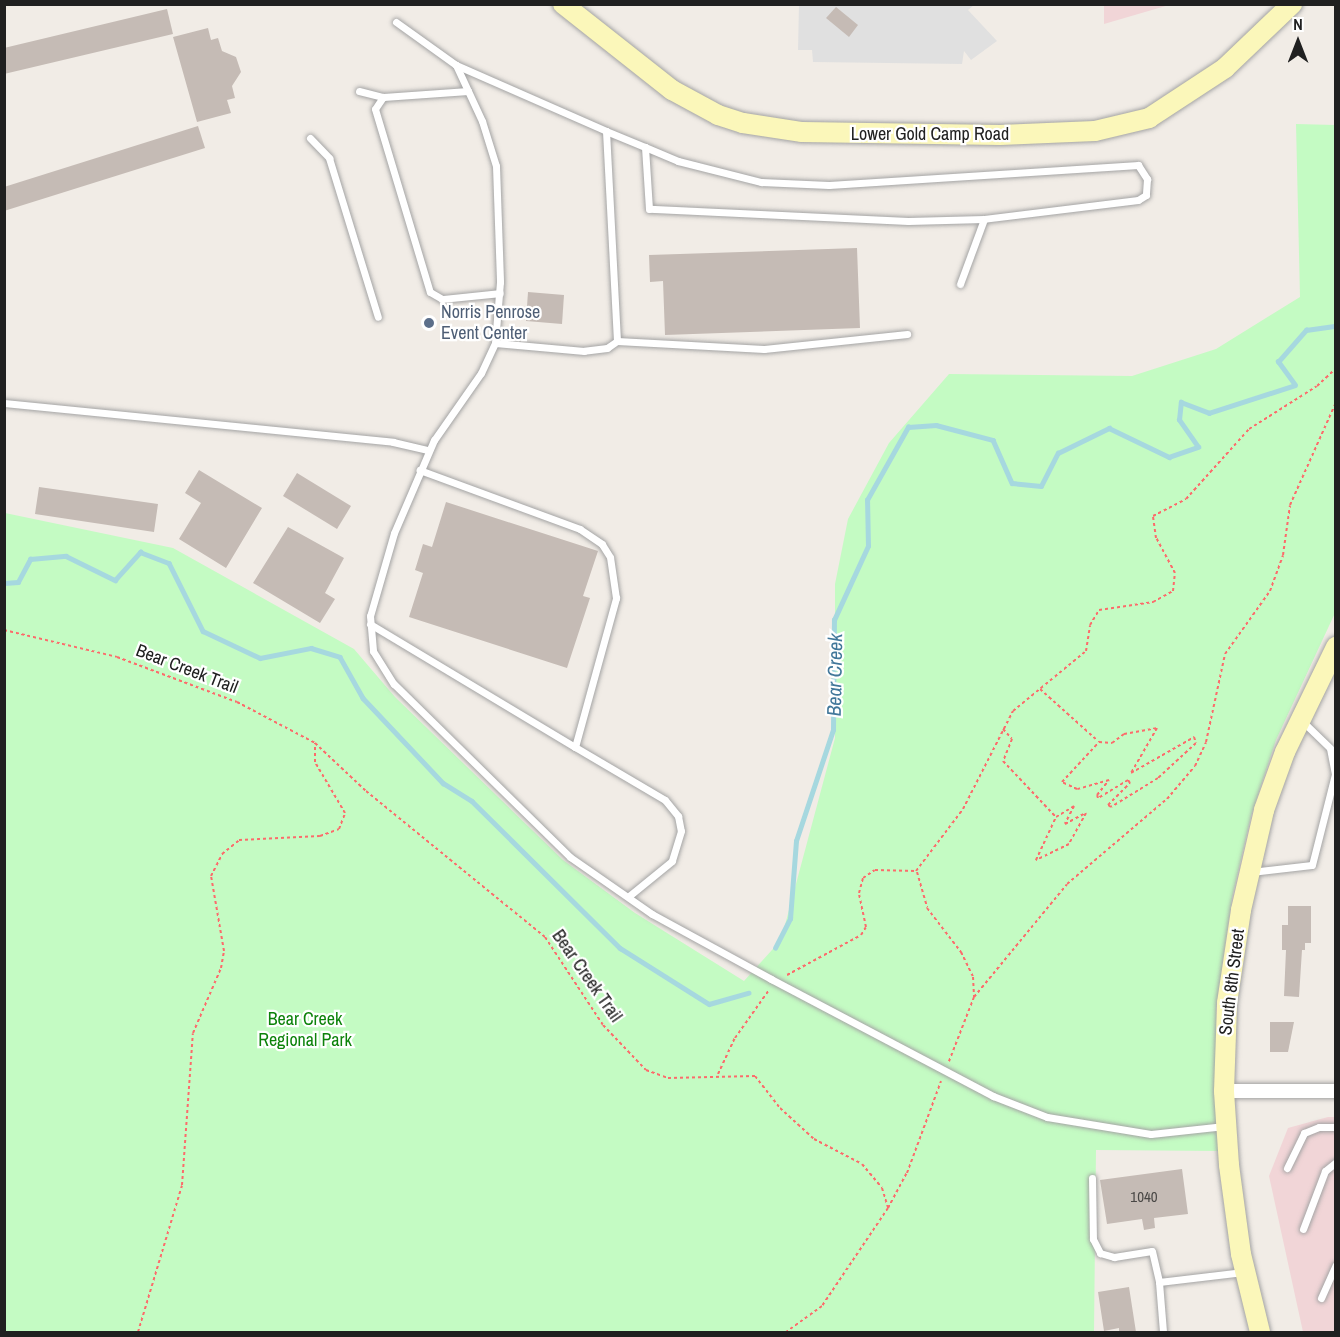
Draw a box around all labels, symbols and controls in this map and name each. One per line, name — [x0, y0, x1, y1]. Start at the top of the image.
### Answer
north arrow — [1268, 12, 1328, 72]
text: N — [1293, 13, 1303, 35]
street label: Lower Gold Camp Road — [851, 123, 1009, 145]
place label: Norris Penrose Event Center — [441, 302, 540, 344]
marker: Norris Penrose Event Center — [422, 316, 436, 330]
water label: Bear Creek — [821, 633, 847, 717]
street label: Bear Creek Trail — [133, 640, 241, 698]
street label: Bear Creek Trail — [547, 926, 627, 1026]
street label: South 8th Street — [1215, 928, 1249, 1036]
park label: Bear Creek Regional Park — [258, 1009, 352, 1052]
house number: 1040 — [1130, 1188, 1158, 1206]

